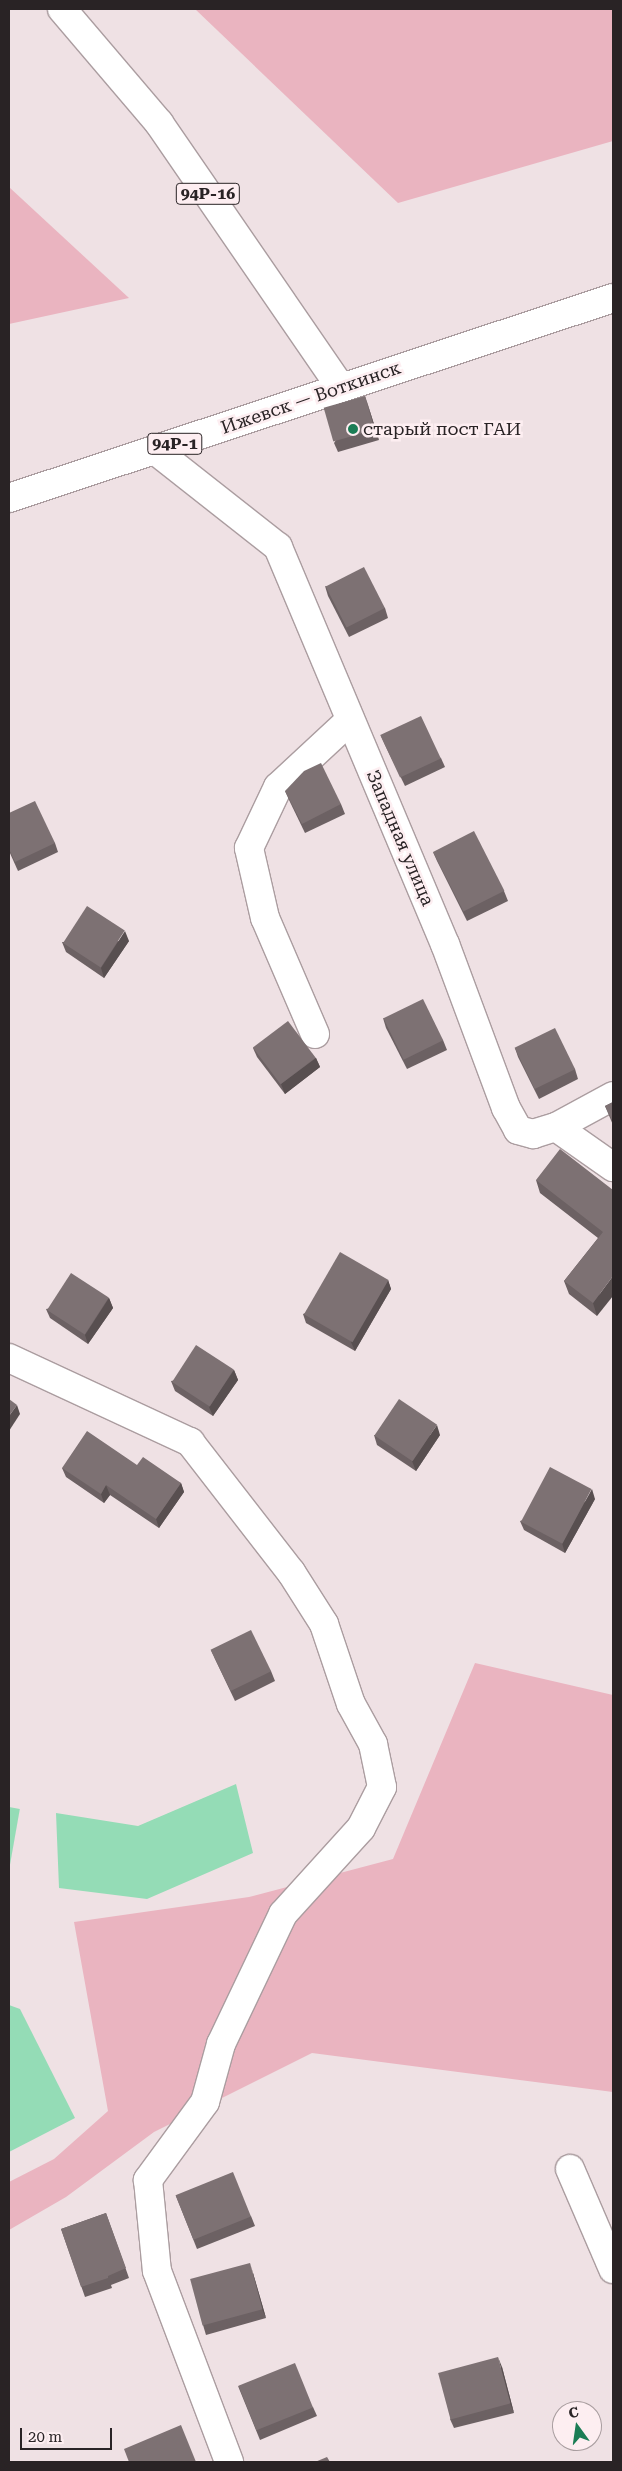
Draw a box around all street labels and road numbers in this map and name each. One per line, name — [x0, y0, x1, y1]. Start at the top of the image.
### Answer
road number: 94Р-16 — [176, 180, 240, 208]
street label: Ижевск — Воткинск — [218, 357, 404, 439]
road number: 94Р-1 — [146, 430, 204, 458]
street label: Западная улица — [362, 767, 438, 909]

